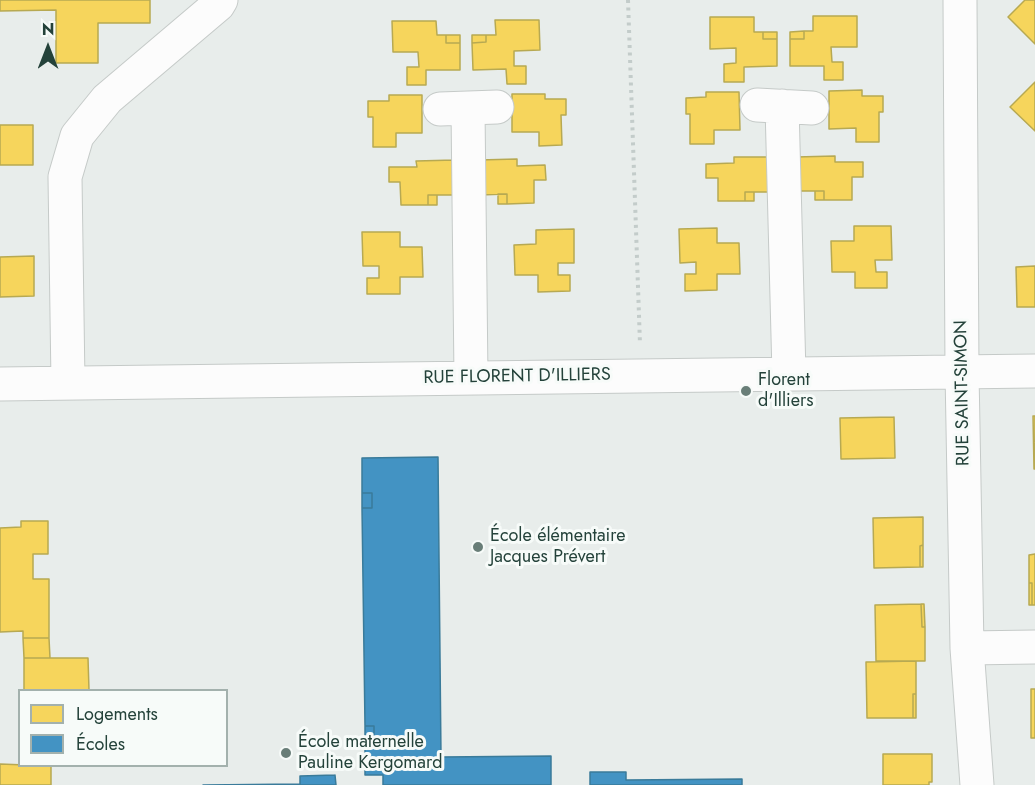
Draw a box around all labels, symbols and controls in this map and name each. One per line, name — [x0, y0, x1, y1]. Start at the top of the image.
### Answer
north arrow — [18, 18, 78, 78]
text: N — [42, 18, 54, 41]
street label: RUE SAINT-SIMON — [951, 320, 975, 466]
street label: RUE FLORENT D'ILLIERS — [423, 365, 611, 389]
place label: Florent d'Illiers — [758, 370, 813, 412]
marker: Florent d'Illiers — [739, 384, 753, 398]
place label: École élémentaire Jacques Prévert — [490, 526, 625, 568]
marker: École élémentaire Jacques Prévert — [471, 540, 485, 554]
legend — [18, 689, 228, 767]
text: Logements — [76, 701, 158, 727]
text: Écoles — [76, 731, 125, 757]
place label: École maternelle Pauline Kergomard — [298, 732, 442, 774]
marker: École maternelle Pauline Kergomard — [279, 746, 293, 760]

